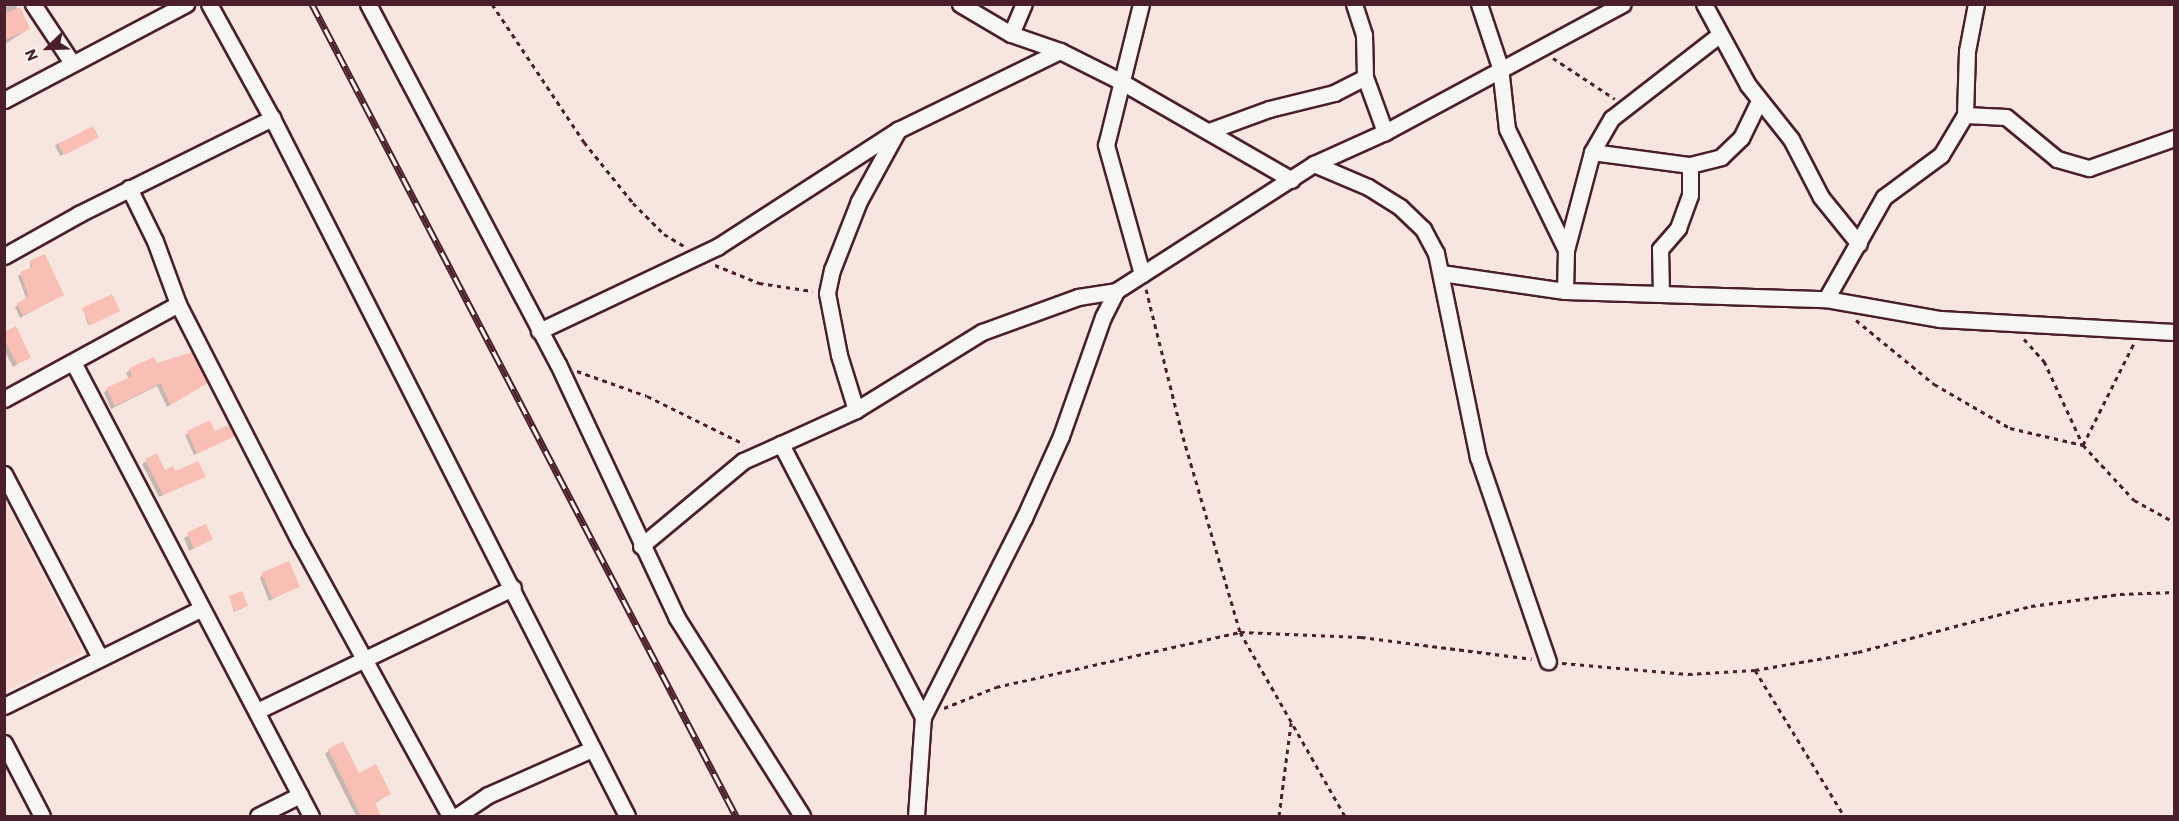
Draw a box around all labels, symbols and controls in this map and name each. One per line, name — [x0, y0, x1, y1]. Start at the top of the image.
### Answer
north arrow — [18, 18, 78, 78]
text: N — [20, 47, 42, 64]

